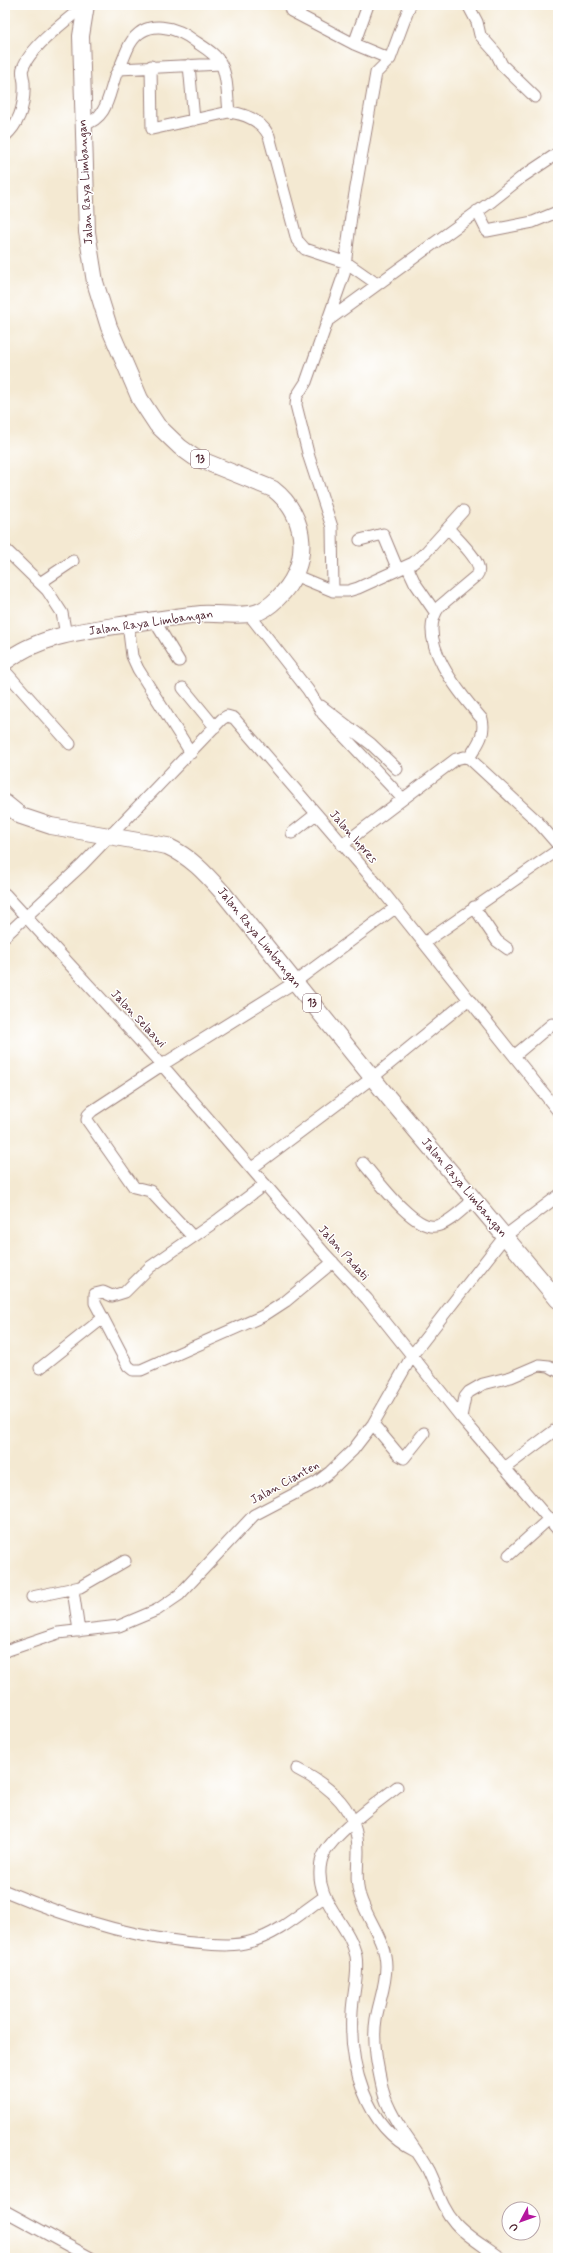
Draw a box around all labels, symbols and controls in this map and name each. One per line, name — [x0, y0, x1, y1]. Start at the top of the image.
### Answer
street label: Jalan Raya Limbangan — [75, 119, 97, 245]
road number: 13 — [191, 450, 209, 468]
street label: Jalan Raya Limbangan — [88, 606, 214, 640]
street label: Jalan Inpres — [325, 807, 381, 867]
street label: Jalan Raya Limbangan — [213, 884, 305, 992]
street label: Jalan Selaawi — [107, 986, 169, 1052]
road number: 13 — [303, 994, 321, 1012]
street label: Jalan Raya Limbangan — [418, 1135, 510, 1241]
street label: Jalan Padati — [314, 1222, 372, 1284]
street label: Jalan Cianten — [248, 1458, 322, 1508]
north arrow — [501, 2201, 541, 2241]
text: U — [507, 2220, 522, 2234]

